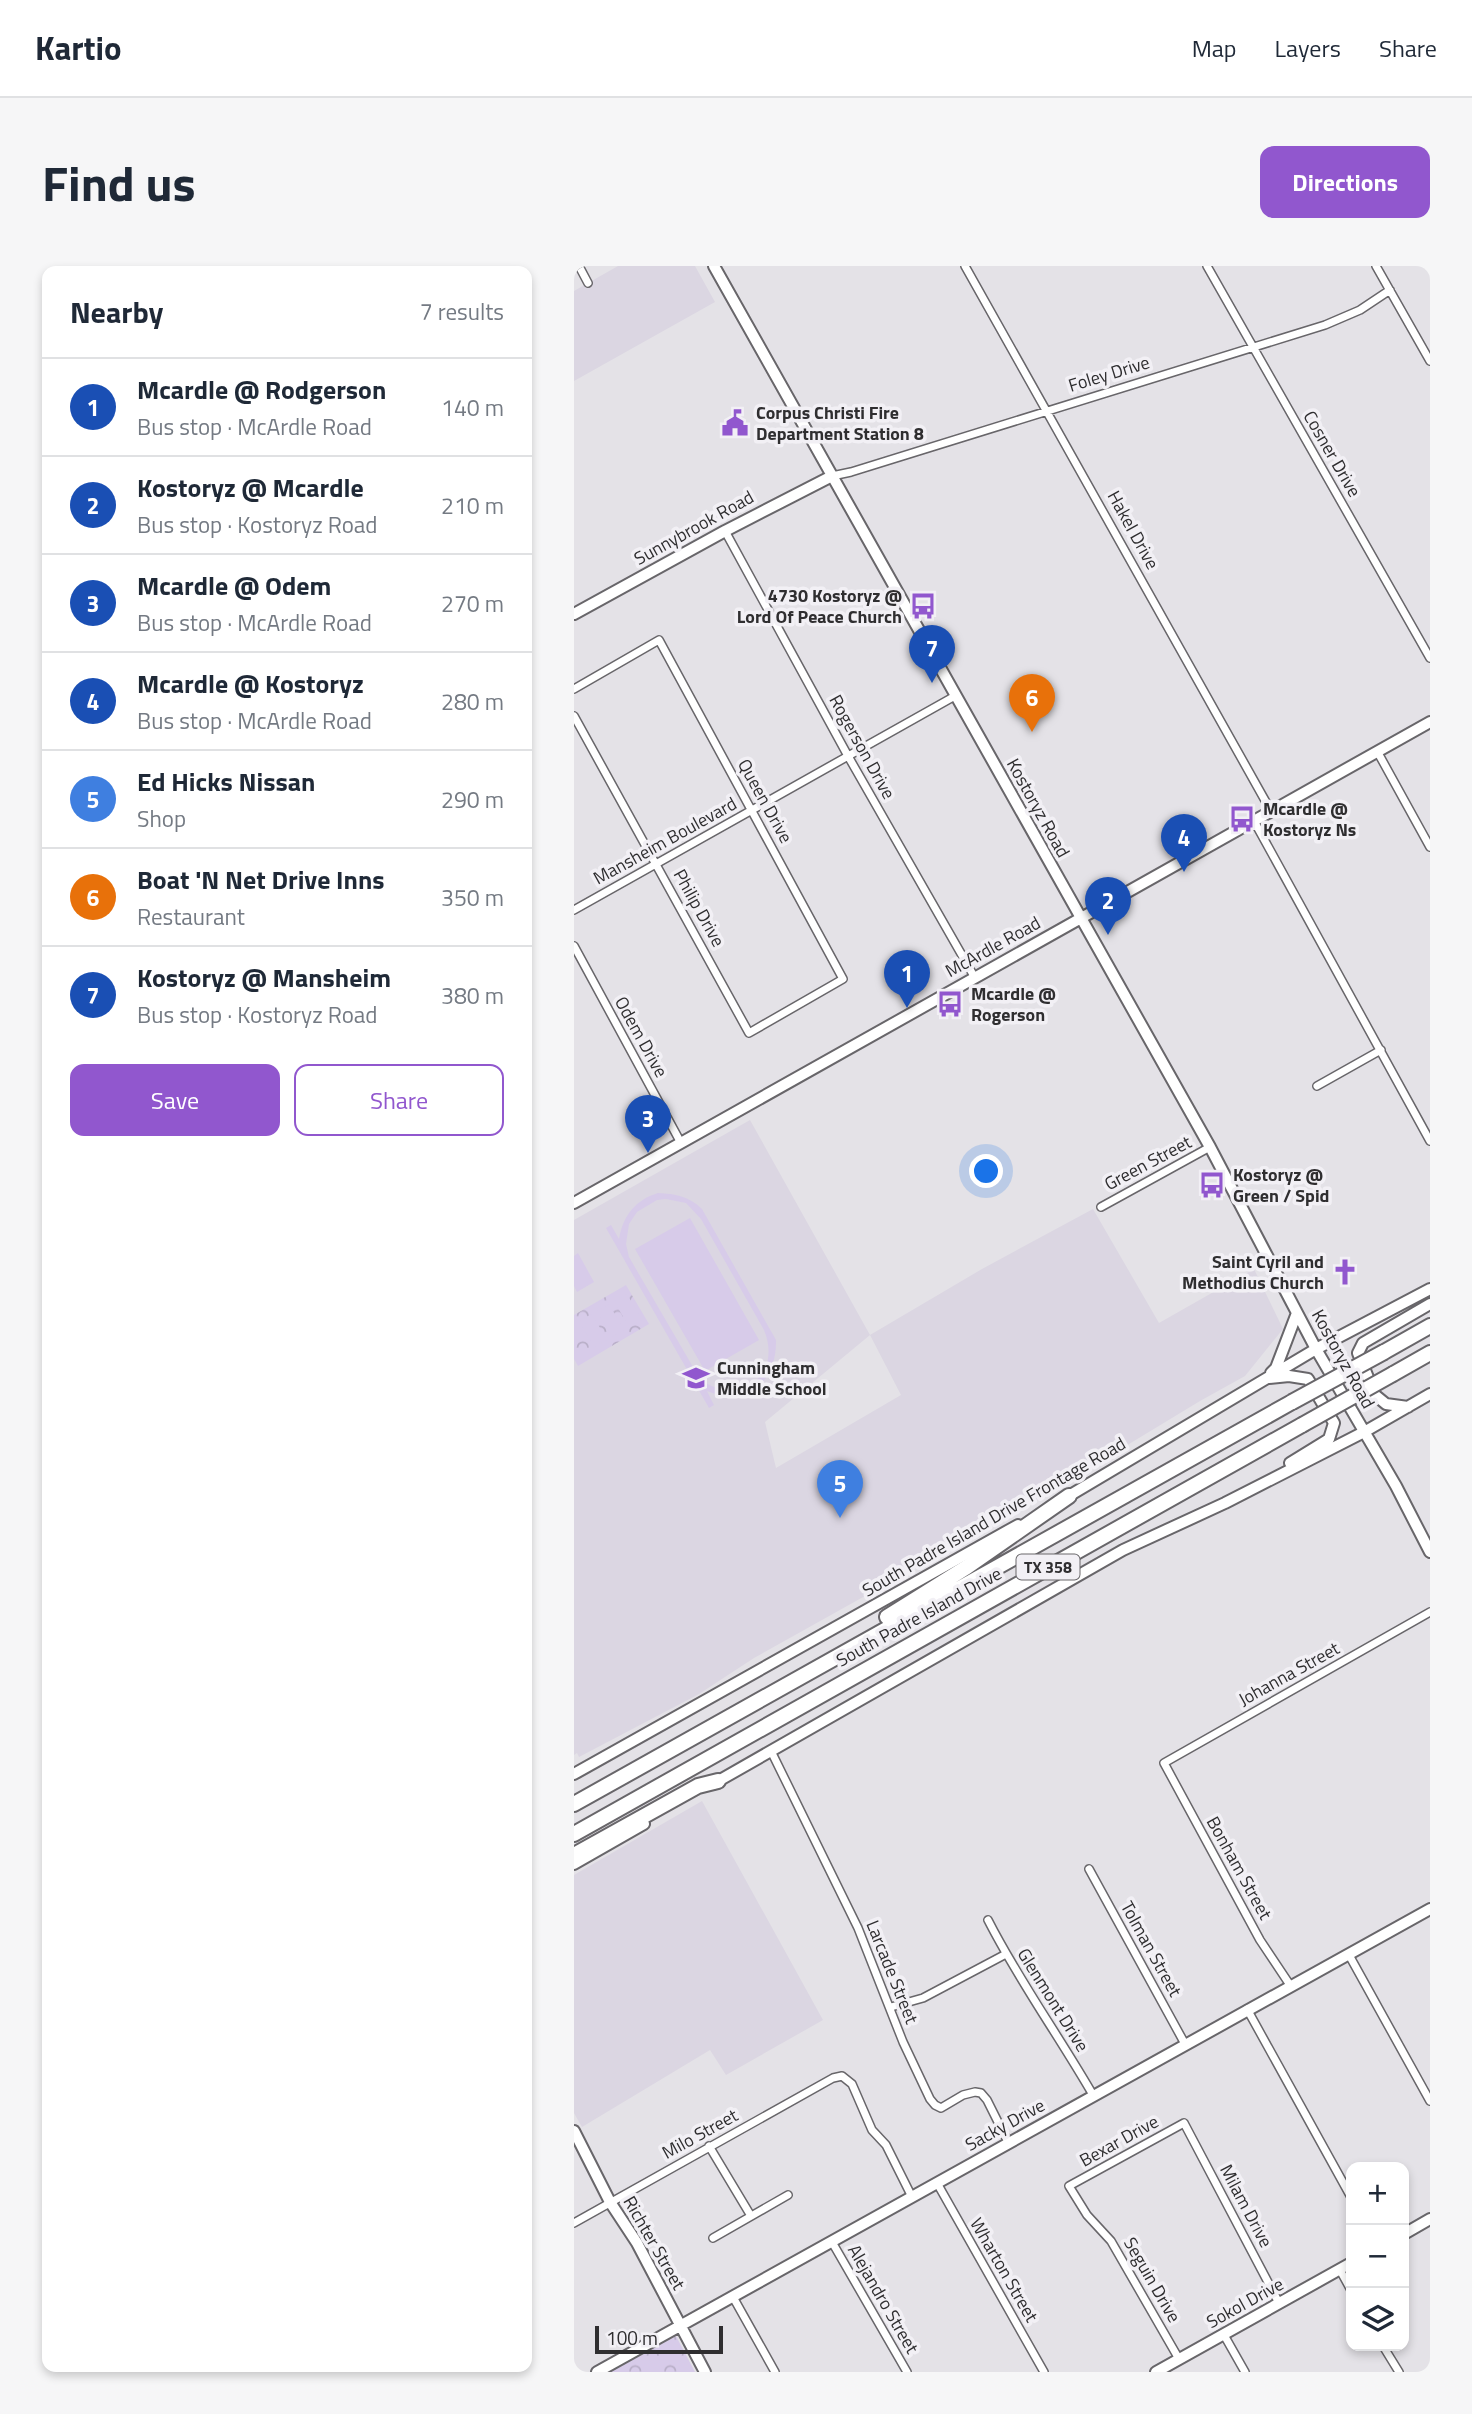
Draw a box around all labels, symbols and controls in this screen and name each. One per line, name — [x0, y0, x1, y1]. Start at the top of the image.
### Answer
text: Kartio — [35, 23, 122, 73]
text: Map — [1192, 30, 1237, 66]
text: Layers — [1275, 30, 1341, 66]
text: Share — [1379, 30, 1437, 66]
text: Find us — [42, 145, 196, 220]
button: Directions — [1260, 146, 1430, 218]
text: Nearby — [70, 289, 163, 335]
text: 7 results — [420, 294, 504, 329]
street label: Foley Drive — [1065, 348, 1153, 399]
text: Mcardle @ Rodgerson — [137, 370, 386, 409]
text: 1 — [87, 390, 99, 425]
text: 140 m — [441, 390, 504, 425]
place label: Corpus Christi Fire Department Station 8 — [756, 399, 924, 447]
street label: Cosner Drive — [1297, 406, 1368, 502]
public building icon: Corpus Christi Fire Department Station 8 — [720, 408, 750, 438]
text: Bus stop · McArdle Road — [137, 409, 372, 444]
text: Kostoryz @ Mcardle — [137, 468, 364, 507]
street label: Sunnybrook Road — [629, 483, 759, 572]
street label: Hakel Drive — [1101, 486, 1166, 574]
text: 2 — [87, 488, 99, 523]
text: 210 m — [441, 488, 504, 523]
text: Bus stop · Kostoryz Road — [137, 507, 377, 542]
text: Mcardle @ Odem — [137, 566, 331, 605]
place label: 4730 Kostoryz @ Lord Of Peace Church — [737, 582, 902, 630]
text: 3 — [87, 586, 99, 621]
text: 270 m — [441, 586, 504, 621]
bus stop icon: 4730 Kostoryz @ Lord Of Peace Church — [908, 591, 938, 621]
text: Bus stop · McArdle Road — [137, 605, 372, 640]
pin: 7 — [909, 625, 955, 683]
text: Mcardle @ Kostoryz — [137, 664, 364, 703]
pin: 6 — [1009, 674, 1055, 732]
text: 4 — [87, 684, 99, 719]
text: 280 m — [441, 684, 504, 719]
street label: Rogerson Drive — [823, 690, 902, 804]
text: Bus stop · McArdle Road — [137, 703, 372, 738]
street label: Kostoryz Road — [1000, 753, 1077, 862]
street label: Queen Drive — [731, 754, 800, 848]
text: Ed Hicks Nissan — [137, 762, 316, 801]
text: 5 — [87, 782, 99, 817]
text: 290 m — [441, 782, 504, 817]
street label: Mansheim Boulevard — [588, 790, 741, 891]
place label: Mcardle @ Kostoryz Ns — [1263, 795, 1356, 843]
text: Shop — [137, 801, 186, 836]
bus stop icon: Mcardle @ Kostoryz Ns — [1227, 804, 1257, 834]
pin: 4 — [1161, 814, 1207, 872]
text: Boat 'N Net Drive Inns — [137, 860, 385, 899]
street label: Philip Drive — [667, 864, 732, 952]
pin: 2 — [1085, 877, 1131, 935]
text: 6 — [87, 880, 99, 915]
text: 350 m — [441, 880, 504, 915]
text: Restaurant — [137, 899, 245, 934]
street label: McArdle Road — [940, 909, 1045, 984]
pin: 1 — [884, 950, 930, 1008]
text: Kostoryz @ Mansheim — [137, 958, 391, 997]
text: 7 — [87, 978, 99, 1013]
text: 380 m — [441, 978, 504, 1013]
place label: Mcardle @ Rogerson — [971, 980, 1056, 1028]
bus stop icon: Mcardle @ Rogerson — [935, 989, 965, 1019]
street label: Odem Drive — [608, 991, 675, 1082]
text: Bus stop · Kostoryz Road — [137, 997, 377, 1032]
button: Save — [70, 1064, 280, 1136]
button: Share — [294, 1064, 504, 1136]
pin: 3 — [625, 1095, 671, 1153]
street label: Green Street — [1099, 1128, 1197, 1197]
your location — [969, 1154, 1003, 1188]
place label: Kostoryz @ Green / Spid — [1233, 1161, 1329, 1209]
bus stop icon: Kostoryz @ Green / Spid — [1197, 1170, 1227, 1200]
place label: Saint Cyril and Methodius Church — [1182, 1248, 1324, 1296]
church icon: Saint Cyril and Methodius Church — [1330, 1257, 1360, 1287]
street label: Kostoryz Road — [1305, 1304, 1382, 1413]
place label: Cunningham Middle School — [717, 1354, 827, 1402]
school or university icon: Cunningham Middle School — [681, 1363, 711, 1393]
street label: South Padre Island Drive Frontage Road — [857, 1430, 1131, 1603]
pin: 5 — [817, 1460, 863, 1518]
road number: TX 358 — [1016, 1554, 1079, 1580]
street label: South Padre Island Drive — [831, 1560, 1006, 1673]
street label: Johanna Street — [1233, 1634, 1345, 1713]
street label: Bonham Street — [1200, 1811, 1279, 1925]
street label: Tolman Street — [1114, 1896, 1189, 2002]
street label: Larcade Street — [859, 1916, 926, 2028]
street label: Glenmont Drive — [1011, 1943, 1096, 2057]
street label: Sacky Drive — [960, 2092, 1049, 2158]
street label: Milo Street — [657, 2101, 743, 2166]
street label: Bexar Drive — [1074, 2108, 1163, 2173]
street label: Milam Drive — [1213, 2159, 1280, 2252]
map controls — [1346, 2162, 1409, 2351]
button: + — [1346, 2162, 1409, 2225]
street label: Richter Street — [617, 2191, 693, 2295]
street label: Wharton Street — [964, 2212, 1046, 2328]
button: − — [1346, 2225, 1409, 2288]
street label: Seguin Drive — [1117, 2232, 1188, 2327]
street label: Alejandro Street — [841, 2239, 926, 2359]
street label: Sokol Drive — [1201, 2270, 1288, 2335]
button: layers — [1346, 2288, 1409, 2351]
scale bar — [595, 2323, 723, 2355]
text: 100 m — [606, 2323, 658, 2352]

